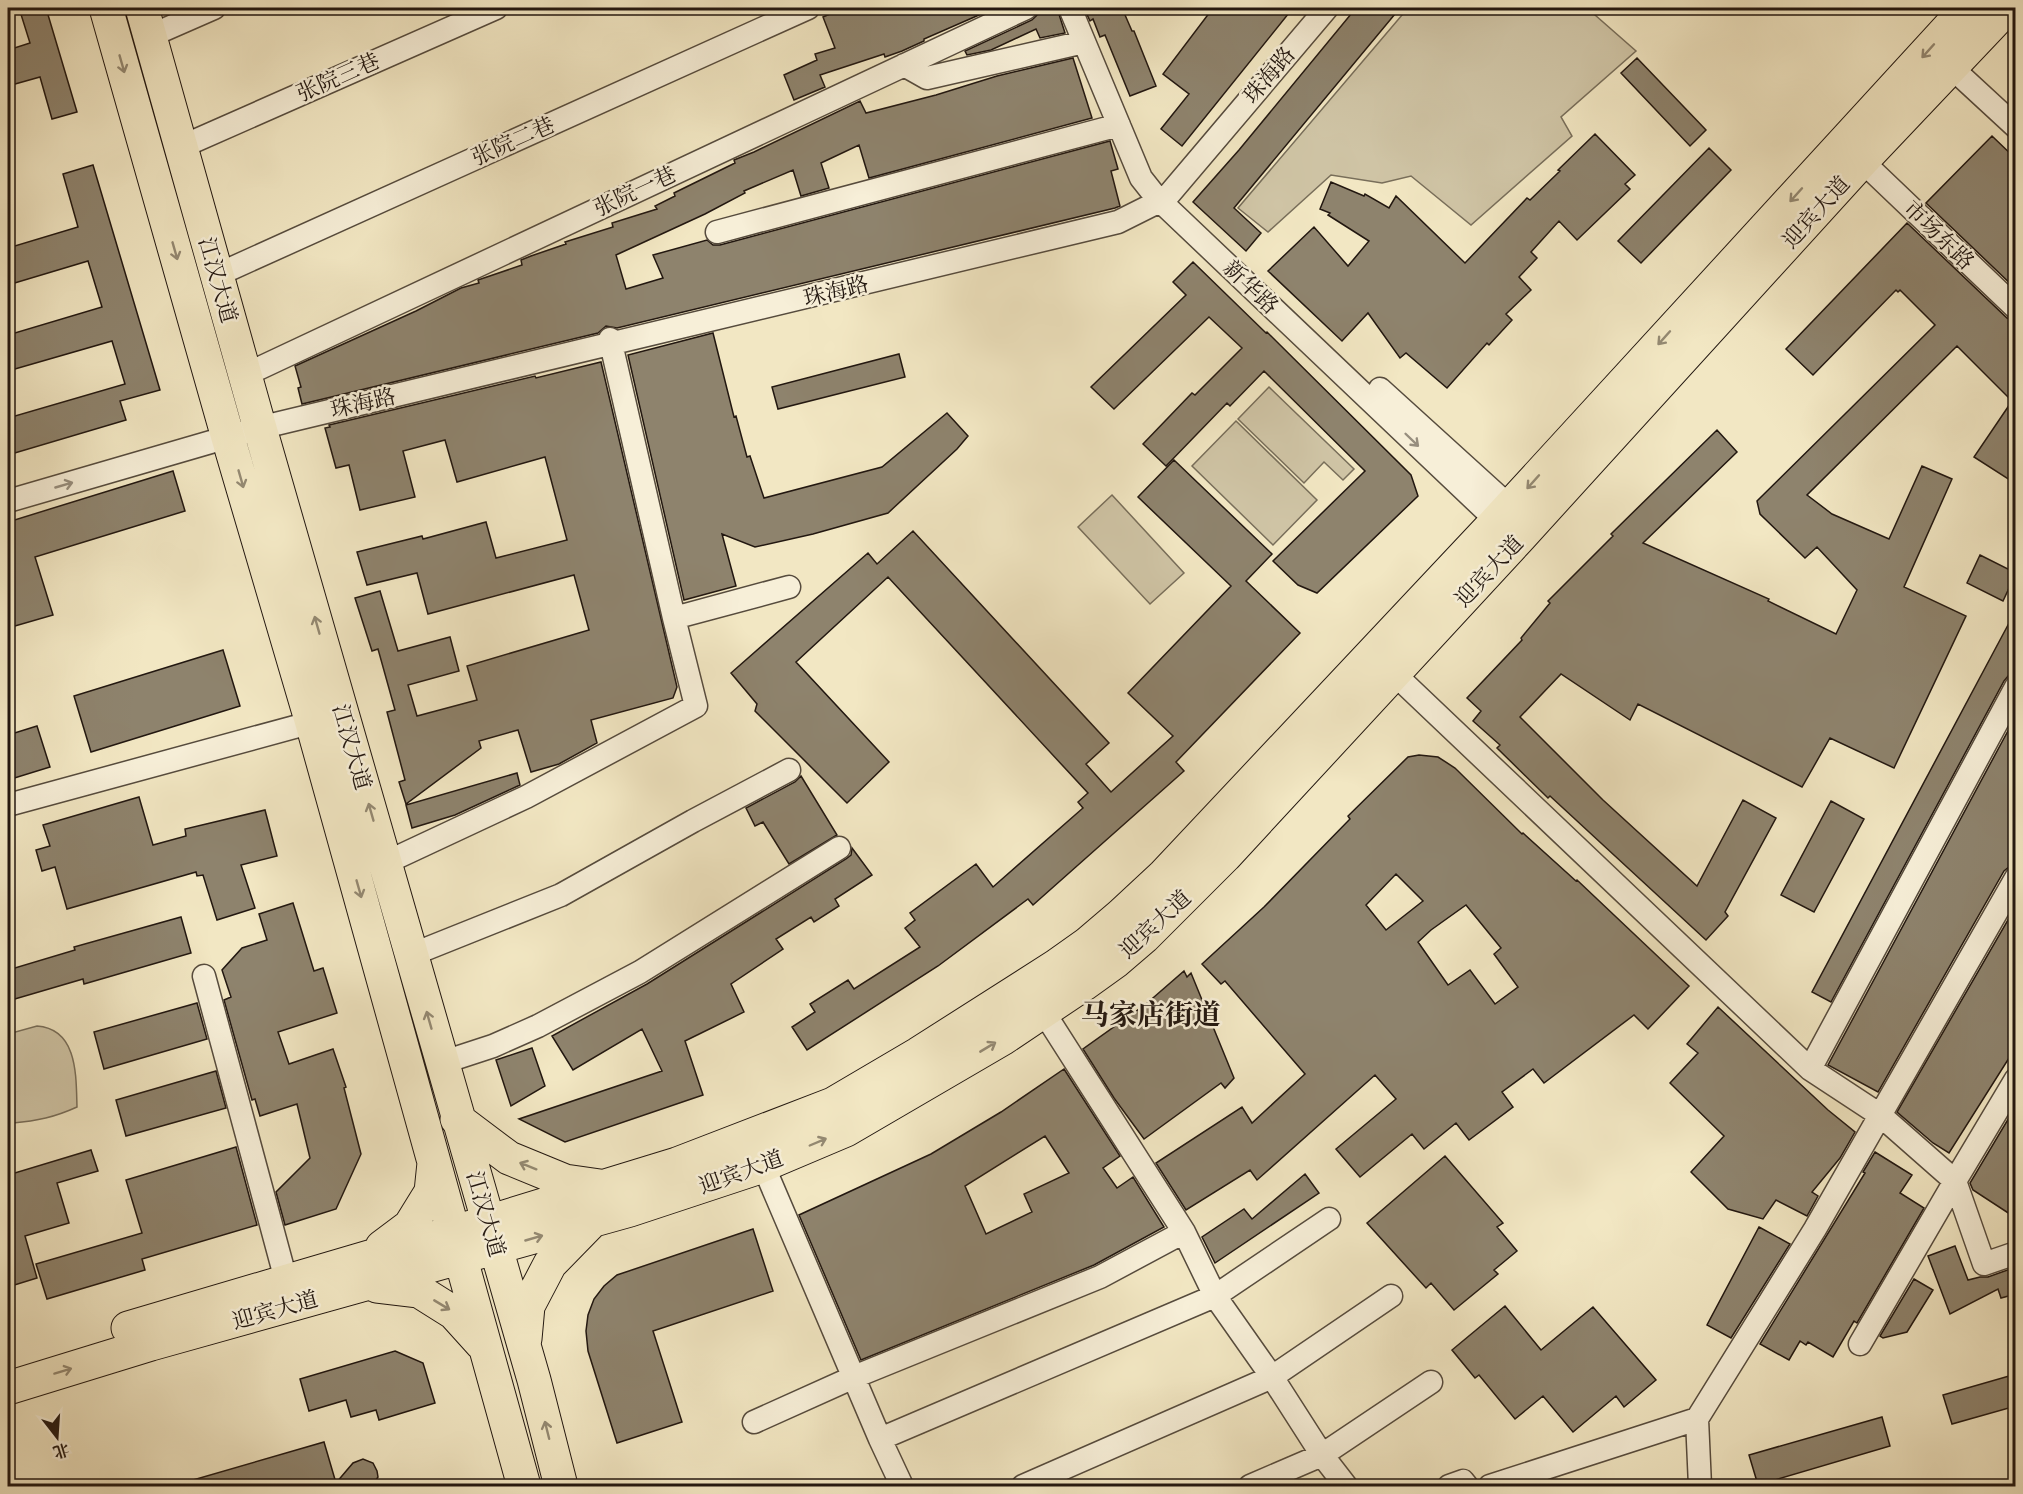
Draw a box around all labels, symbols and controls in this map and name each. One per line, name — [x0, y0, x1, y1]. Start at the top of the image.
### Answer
street label: 珠海路 — [1237, 40, 1301, 110]
one-way arrow — [1921, 43, 1935, 58]
street label: 张院三巷 — [292, 46, 384, 108]
one-way arrow — [117, 54, 128, 73]
street label: 张院二巷 — [467, 110, 559, 172]
street label: 张院一巷 — [589, 159, 681, 223]
street label: 迎宾大道 — [1776, 170, 1856, 254]
one-way arrow — [1789, 187, 1803, 202]
street label: 市场东路 — [1897, 194, 1981, 276]
street label: 江汉大道 — [192, 234, 244, 326]
one-way arrow — [170, 241, 182, 260]
street label: 新华路 — [1217, 254, 1285, 320]
street label: 珠海路 — [800, 269, 872, 313]
one-way arrow — [1657, 331, 1671, 346]
street label: 珠海路 — [328, 381, 398, 425]
one-way arrow — [1405, 433, 1420, 448]
one-way arrow — [236, 469, 247, 488]
one-way arrow — [1526, 475, 1540, 490]
one-way arrow — [54, 479, 73, 490]
street label: 迎宾大道 — [1448, 529, 1530, 613]
one-way arrow — [311, 616, 322, 635]
street label: 江汉大道 — [326, 701, 378, 793]
one-way arrow — [364, 803, 376, 822]
one-way arrow — [353, 879, 365, 898]
street label: 迎宾大道 — [1113, 883, 1197, 965]
district label: 马家店街道 — [1081, 996, 1221, 1032]
one-way arrow — [423, 1011, 434, 1030]
one-way arrow — [979, 1041, 996, 1053]
one-way arrow — [808, 1136, 827, 1147]
street label: 迎宾大道 — [695, 1143, 787, 1201]
one-way arrow — [520, 1160, 538, 1171]
street label: 江汉大道 — [460, 1168, 512, 1260]
one-way arrow — [524, 1231, 543, 1243]
street label: 迎宾大道 — [229, 1284, 321, 1336]
one-way arrow — [433, 1299, 450, 1311]
one-way arrow — [53, 1365, 72, 1376]
north arrow — [27, 1407, 87, 1467]
one-way arrow — [540, 1421, 552, 1440]
text: 北 — [51, 1438, 72, 1463]

